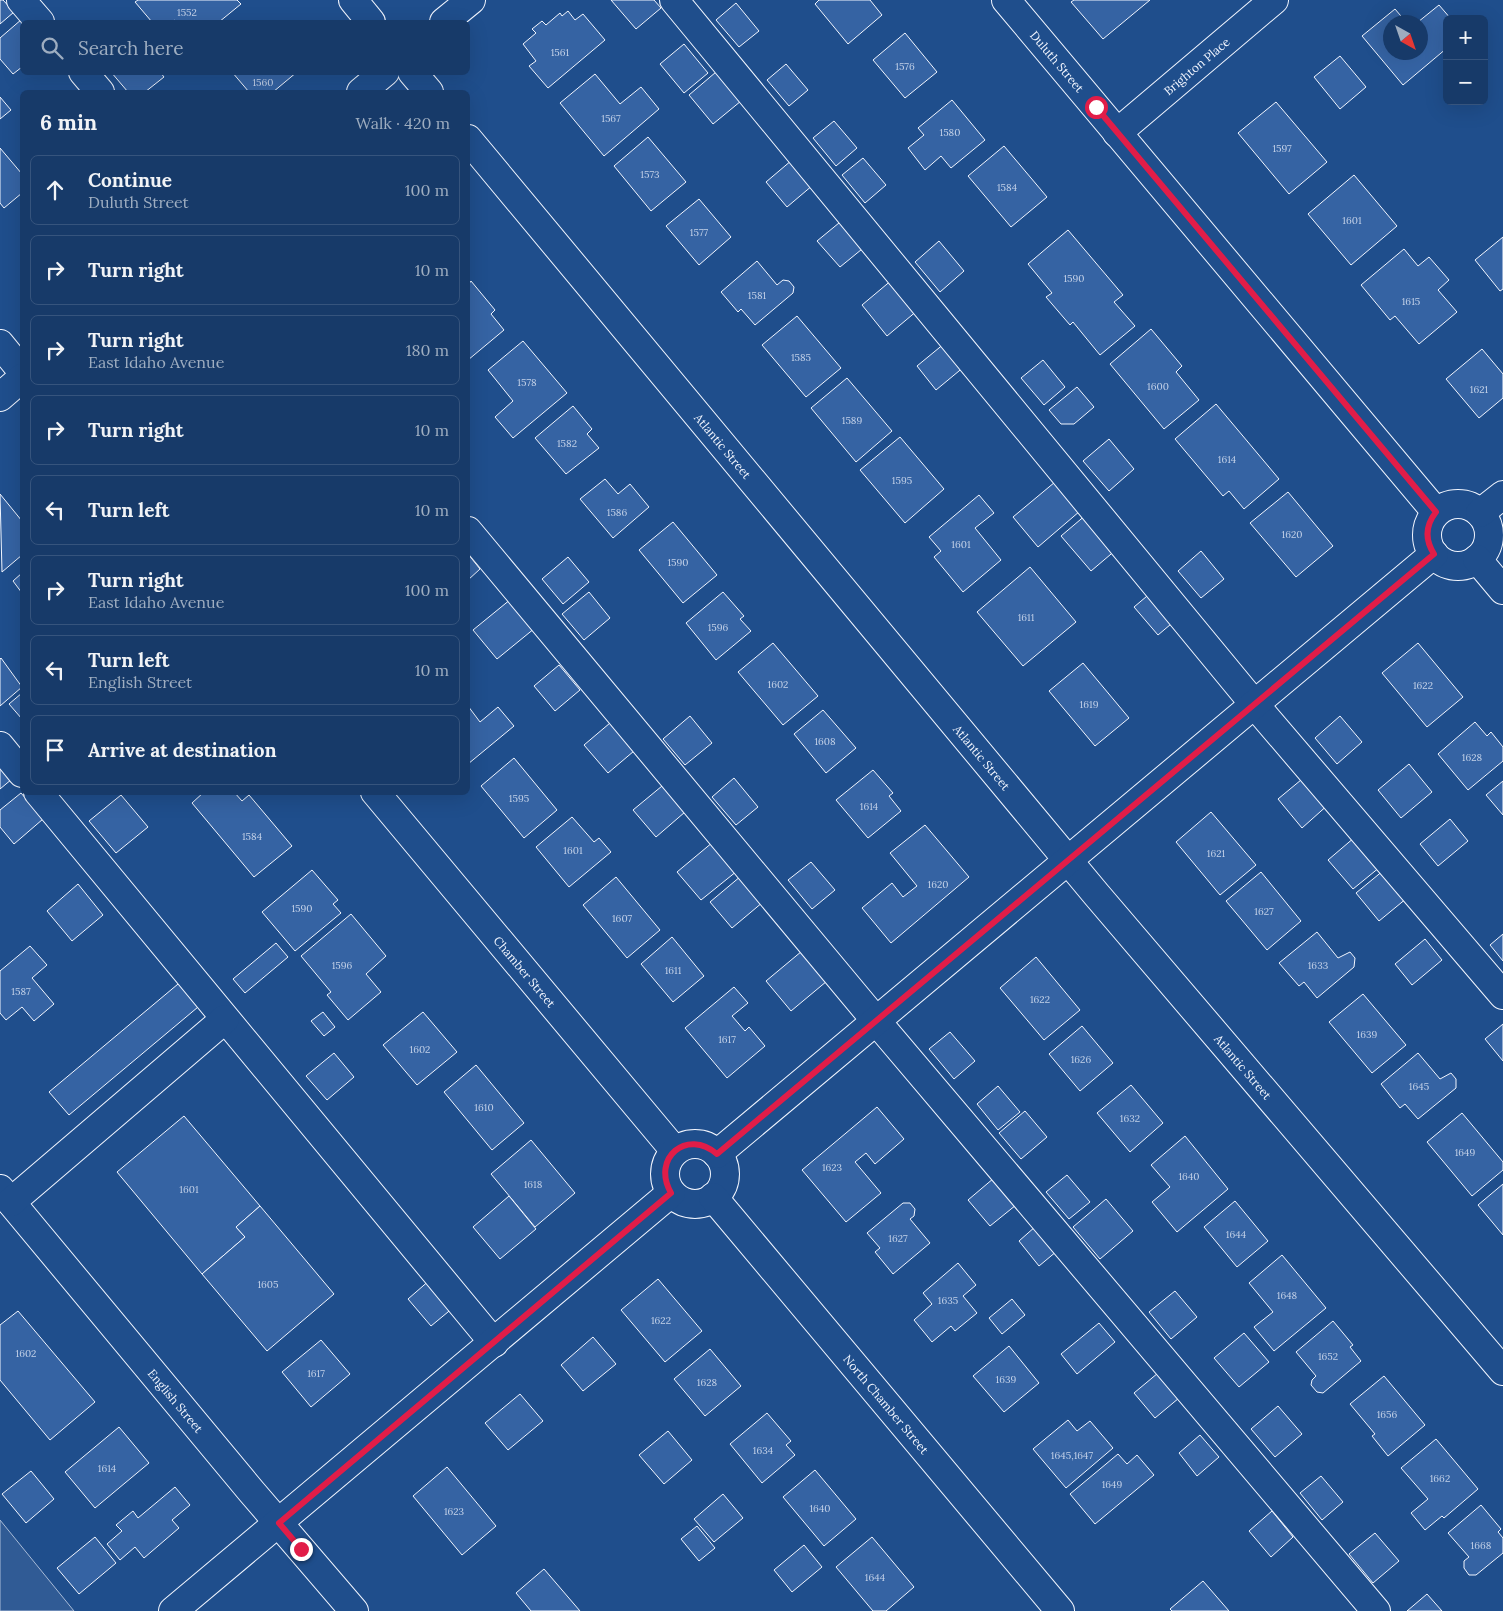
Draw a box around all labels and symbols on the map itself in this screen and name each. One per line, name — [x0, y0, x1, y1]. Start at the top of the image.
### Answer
house number: 1552 — [177, 6, 197, 19]
north arrow — [1383, 15, 1428, 60]
street label: Duluth Street — [1027, 27, 1088, 95]
street label: Brighton Place — [1160, 33, 1233, 98]
house number: 1561 — [551, 46, 570, 59]
house number: 1576 — [895, 60, 915, 73]
house number: 1560 — [252, 76, 274, 89]
route start — [1085, 96, 1108, 119]
house number: 1567 — [601, 112, 621, 125]
house number: 1580 — [940, 126, 960, 139]
house number: 1597 — [1272, 142, 1292, 155]
house number: 1573 — [640, 168, 660, 181]
house number: 1584 — [997, 181, 1018, 194]
house number: 1601 — [1342, 214, 1362, 227]
house number: 1577 — [690, 226, 709, 239]
house number: 1590 — [1063, 272, 1085, 285]
house number: 1581 — [748, 289, 767, 302]
house number: 1615 — [1402, 295, 1420, 308]
house number: 1585 — [791, 351, 811, 364]
house number: 1578 — [517, 376, 537, 389]
house number: 1600 — [1147, 380, 1169, 393]
house number: 1621 — [1470, 383, 1489, 396]
street label: Atlantic Street — [691, 409, 755, 482]
house number: 1589 — [842, 414, 862, 427]
house number: 1582 — [557, 437, 577, 450]
house number: 1614 — [1218, 453, 1237, 466]
house number: 1595 — [892, 474, 912, 487]
house number: 1586 — [607, 506, 627, 519]
house number: 1620 — [1282, 528, 1303, 541]
house number: 1601 — [951, 538, 971, 551]
house number: 1590 — [667, 556, 689, 569]
house number: 1611 — [1018, 611, 1035, 624]
house number: 1596 — [708, 621, 729, 634]
house number: 1602 — [768, 678, 788, 691]
house number: 1622 — [1413, 679, 1433, 692]
house number: 1619 — [1080, 698, 1099, 711]
street label: Atlantic Street — [950, 721, 1014, 793]
house number: 1608 — [814, 735, 836, 748]
house number: 1628 — [1462, 751, 1483, 764]
house number: 1595 — [509, 792, 529, 805]
house number: 1614 — [860, 800, 879, 813]
house number: 1584 — [242, 830, 263, 843]
house number: 1601 — [563, 844, 583, 857]
house number: 1621 — [1207, 847, 1226, 860]
house number: 1620 — [928, 878, 949, 891]
house number: 1590 — [291, 902, 313, 915]
house number: 1627 — [1254, 905, 1274, 918]
house number: 1607 — [612, 912, 632, 925]
street label: Chamber Street — [491, 933, 559, 1011]
house number: 1596 — [332, 959, 353, 972]
house number: 1633 — [1308, 959, 1329, 972]
house number: 1611 — [665, 964, 682, 977]
house number: 1587 — [11, 985, 31, 998]
house number: 1622 — [1030, 993, 1050, 1006]
house number: 1639 — [1357, 1028, 1378, 1041]
street label: Atlantic Street — [1211, 1030, 1275, 1102]
house number: 1617 — [718, 1033, 736, 1046]
house number: 1602 — [410, 1043, 430, 1056]
house number: 1626 — [1071, 1053, 1092, 1066]
house number: 1645 — [1409, 1080, 1429, 1093]
house number: 1610 — [474, 1101, 494, 1114]
house number: 1632 — [1120, 1112, 1140, 1125]
house number: 1649 — [1455, 1146, 1476, 1159]
house number: 1623 — [822, 1161, 843, 1174]
house number: 1640 — [1178, 1170, 1200, 1183]
house number: 1618 — [524, 1178, 543, 1191]
house number: 1601 — [179, 1183, 199, 1196]
house number: 1644 — [1226, 1228, 1247, 1241]
house number: 1627 — [888, 1232, 908, 1245]
house number: 1605 — [257, 1278, 279, 1291]
house number: 1648 — [1277, 1289, 1298, 1302]
house number: 1635 — [938, 1294, 958, 1307]
house number: 1622 — [651, 1314, 671, 1327]
house number: 1602 — [16, 1347, 36, 1360]
house number: 1652 — [1318, 1350, 1338, 1363]
street label: North Chamber Street — [841, 1351, 933, 1457]
street label: English Street — [145, 1366, 207, 1436]
house number: 1617 — [307, 1367, 325, 1380]
house number: 1639 — [996, 1373, 1017, 1386]
house number: 1628 — [697, 1376, 718, 1389]
house number: 1656 — [1377, 1408, 1398, 1421]
house number: 1634 — [753, 1444, 774, 1457]
house number: 1645,1647 — [1051, 1449, 1094, 1462]
house number: 1614 — [98, 1462, 117, 1475]
house number: 1662 — [1430, 1472, 1450, 1485]
house number: 1649 — [1102, 1478, 1123, 1491]
house number: 1640 — [809, 1502, 831, 1515]
house number: 1623 — [444, 1505, 465, 1518]
route end — [290, 1538, 313, 1561]
house number: 1668 — [1471, 1539, 1492, 1552]
house number: 1644 — [865, 1571, 886, 1584]

